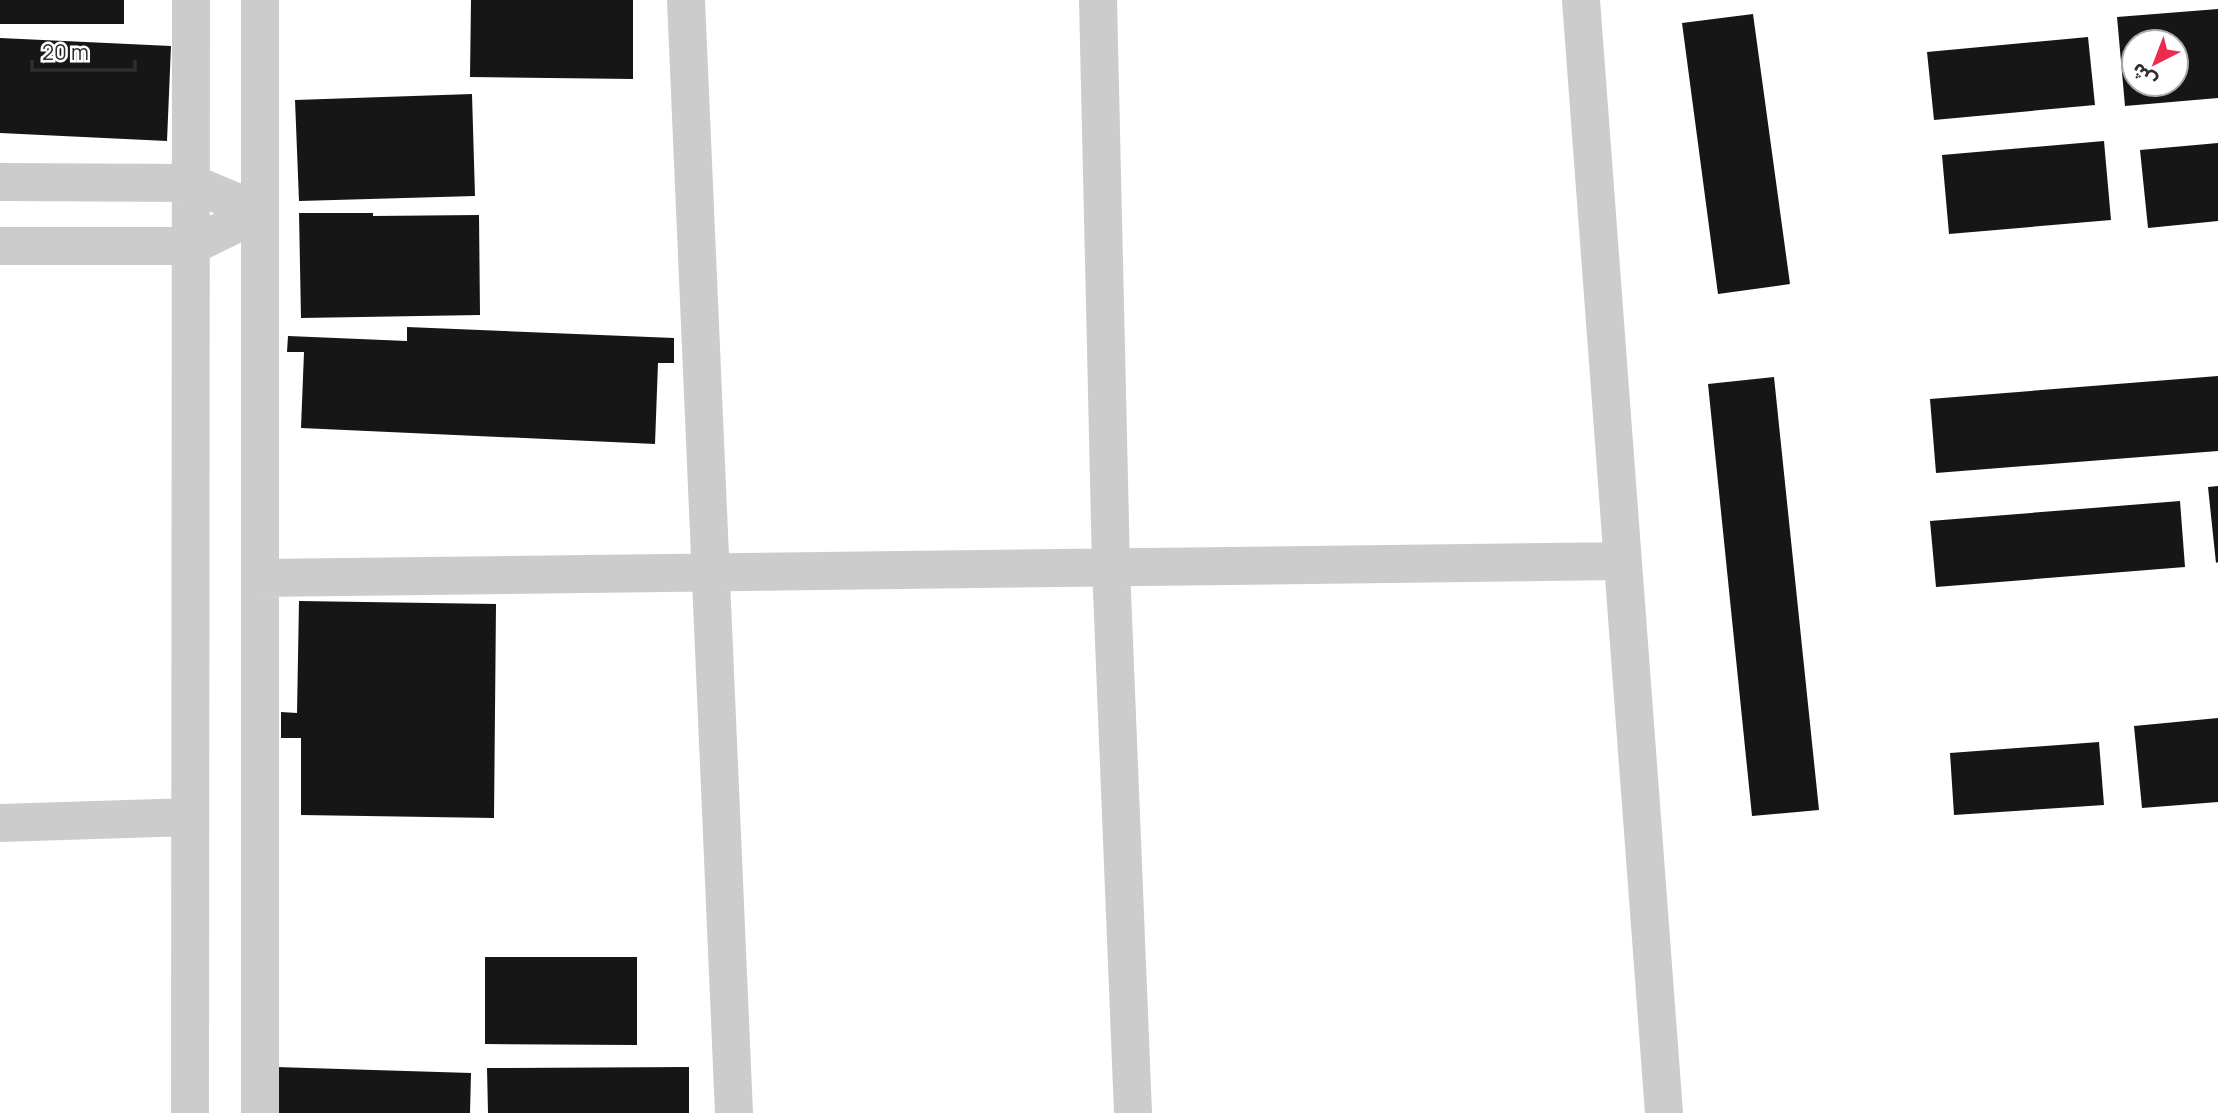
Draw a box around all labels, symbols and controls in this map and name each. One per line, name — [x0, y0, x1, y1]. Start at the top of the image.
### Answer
scale bar — [32, 28, 135, 72]
north arrow — [2120, 28, 2190, 98]
text: 20 m — [42, 38, 89, 66]
text: ش — [2125, 57, 2162, 94]

